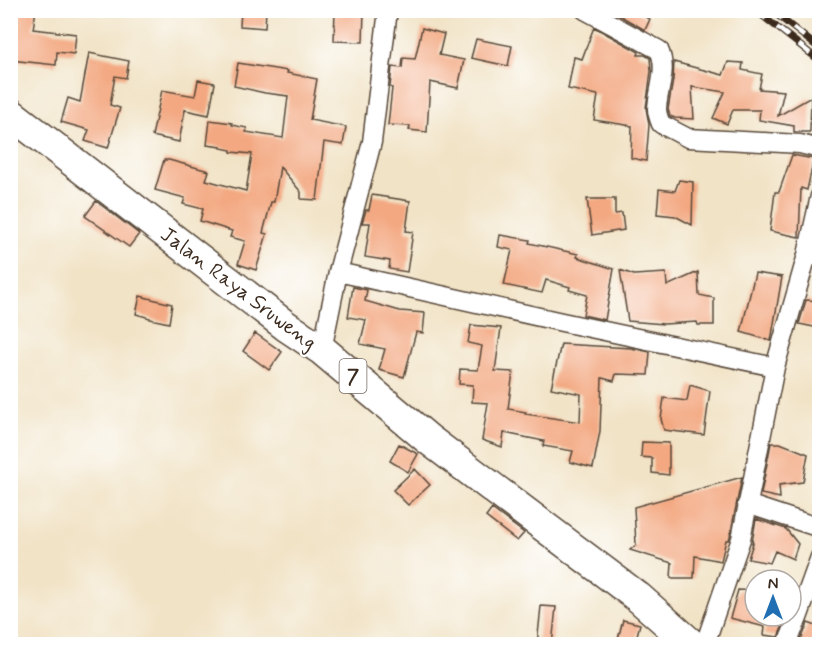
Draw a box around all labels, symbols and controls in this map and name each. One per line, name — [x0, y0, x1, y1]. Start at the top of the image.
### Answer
street label: Jalan Raya Sruweng — [154, 221, 322, 357]
road number: 7 — [340, 359, 366, 393]
north arrow — [743, 568, 803, 628]
text: N — [768, 574, 778, 595]

